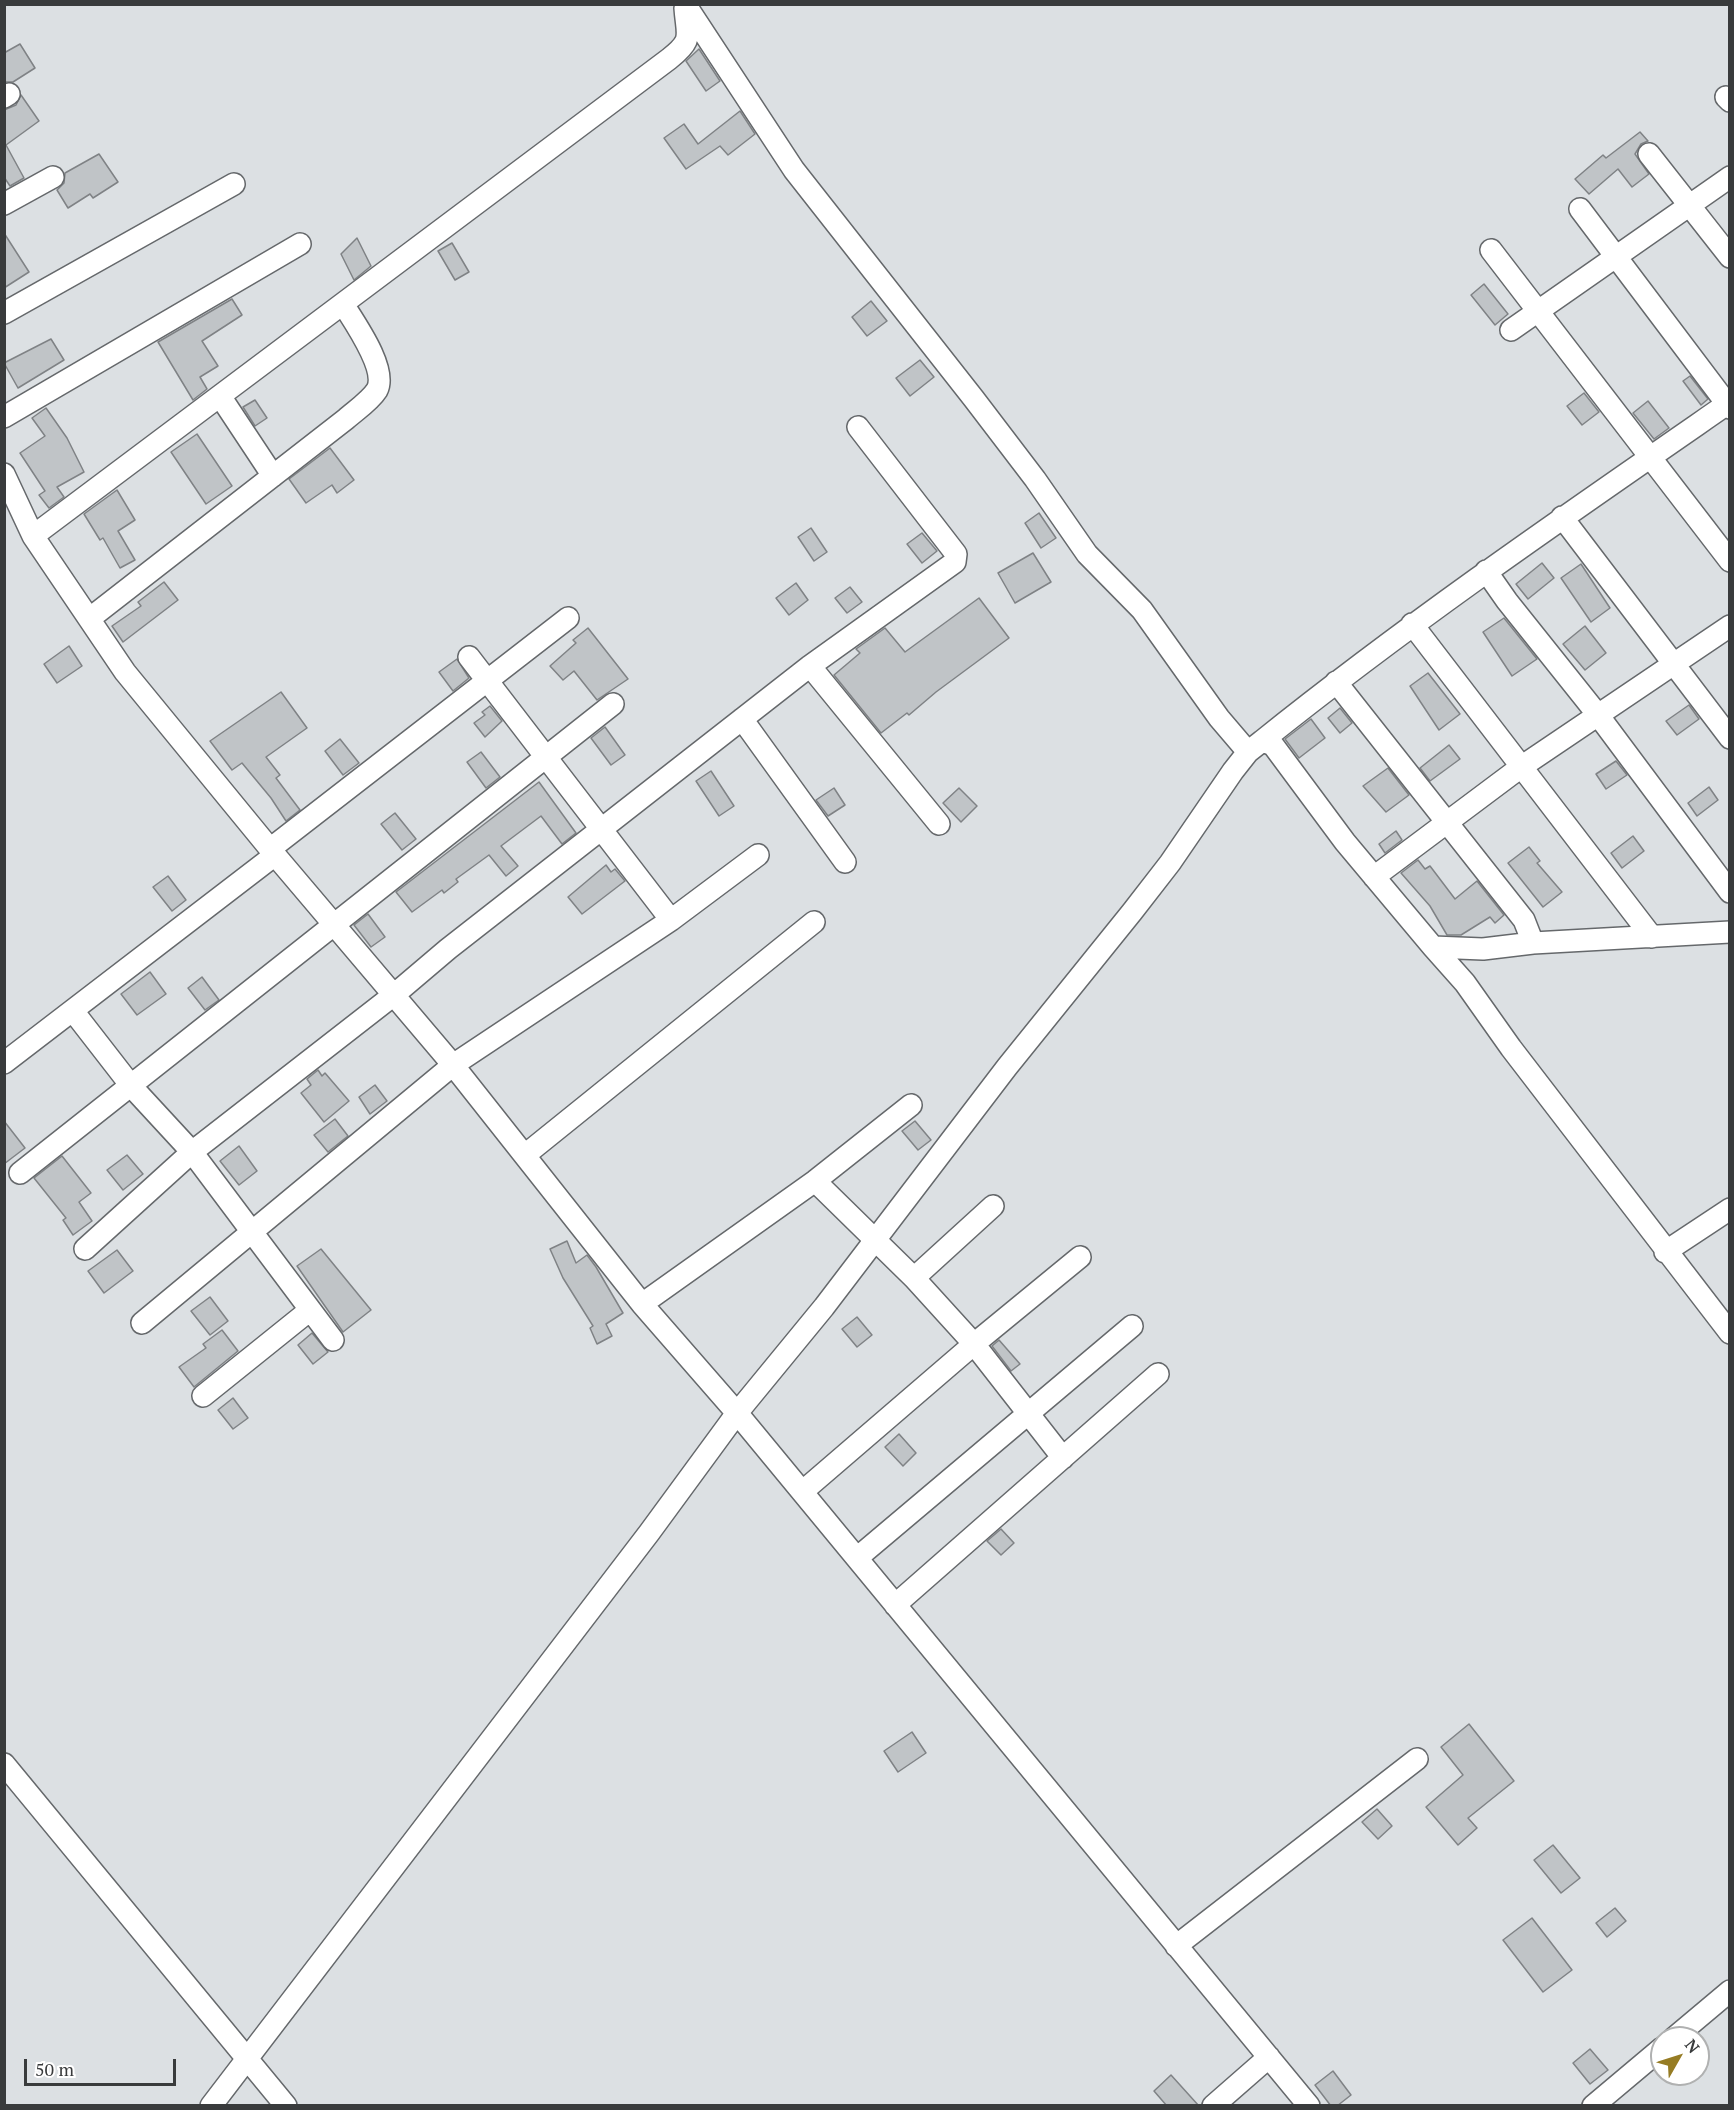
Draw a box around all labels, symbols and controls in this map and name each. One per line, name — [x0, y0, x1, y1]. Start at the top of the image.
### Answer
north arrow — [1650, 2026, 1710, 2086]
text: N — [1680, 2034, 1705, 2058]
scale bar — [27, 2047, 178, 2085]
text: 50 m — [35, 2057, 74, 2081]

